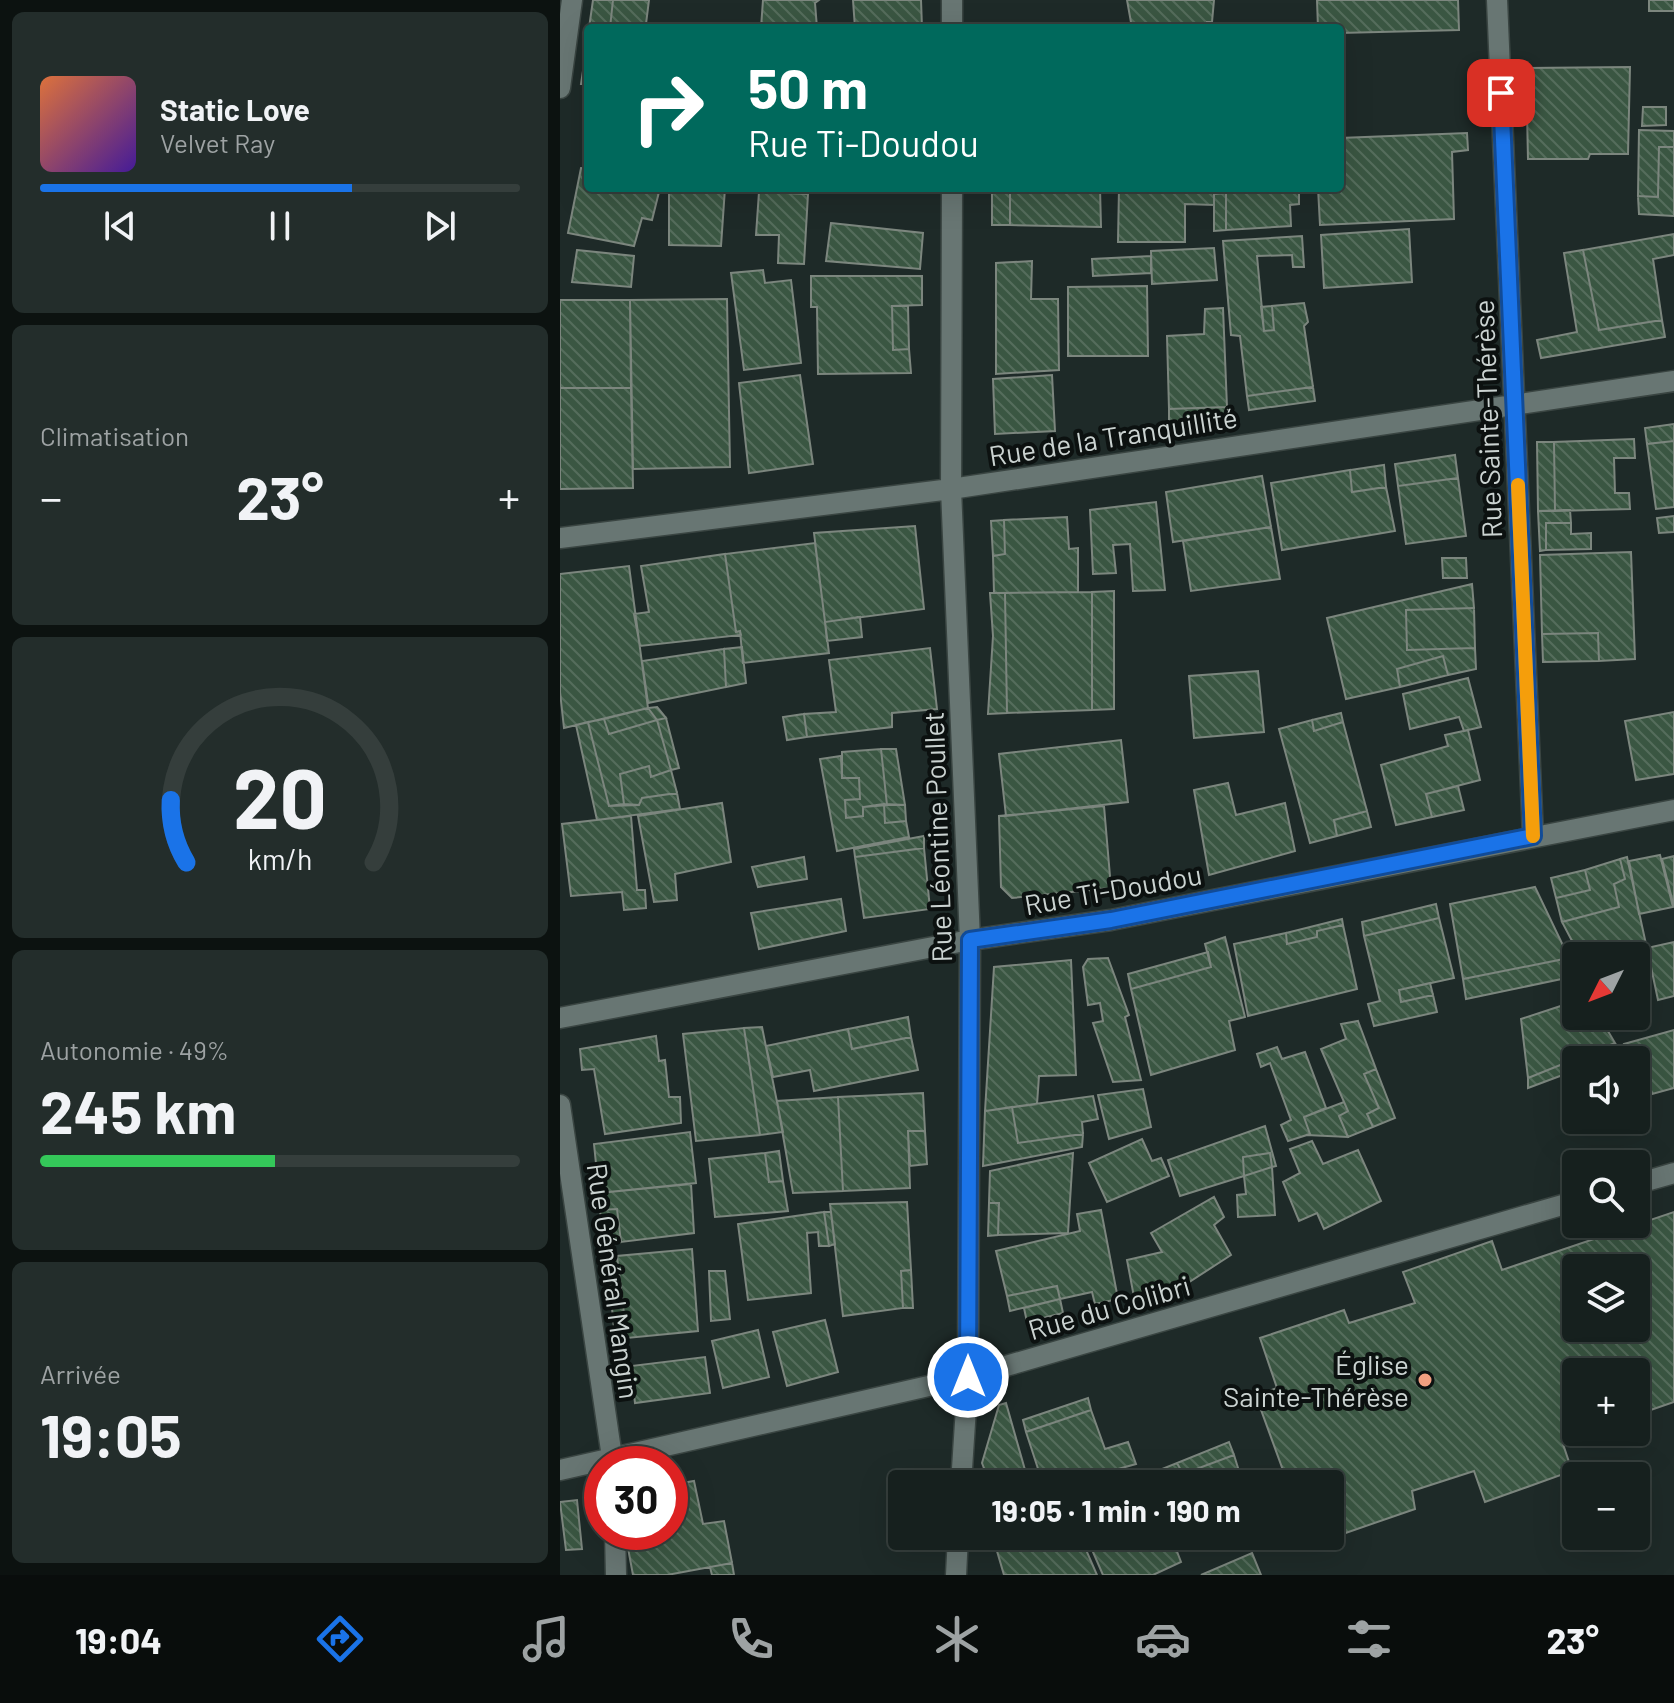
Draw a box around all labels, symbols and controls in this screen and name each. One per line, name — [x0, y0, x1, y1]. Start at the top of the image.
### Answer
text: 50 m — [748, 53, 868, 120]
icon: right — [616, 56, 720, 160]
pin — [1467, 59, 1535, 127]
icon: arrive — [1479, 71, 1523, 115]
text: Static Love — [160, 91, 310, 127]
text: Rue Ti-Doudou — [748, 121, 979, 164]
text: Velvet Ray — [160, 127, 275, 158]
icon: previous — [98, 204, 142, 248]
icon: pause — [258, 204, 302, 248]
icon: next — [418, 204, 462, 248]
street label: Rue Sainte-Thérèse — [1466, 299, 1508, 539]
street label: Rue de la Tranquillité — [986, 400, 1240, 472]
text: Climatisation — [40, 420, 189, 451]
text: 23° — [236, 460, 324, 532]
text: − — [40, 470, 62, 523]
text: + — [498, 470, 520, 523]
street label: Rue Léontine Poullet — [916, 711, 958, 963]
text: 20 — [233, 746, 327, 846]
text: km/h — [248, 842, 312, 877]
street label: Rue Ti-Doudou — [1022, 857, 1204, 921]
north arrow — [1562, 942, 1650, 1030]
map controls — [1562, 942, 1650, 1550]
text: Autonomie · 49% — [40, 1034, 229, 1065]
button: sound — [1562, 1046, 1650, 1134]
text: 245 km — [40, 1074, 236, 1146]
button: search — [1562, 1150, 1650, 1238]
street label: Rue Général Mangin — [581, 1161, 647, 1401]
button: layers — [1562, 1254, 1650, 1342]
street label: Rue du Colibri — [1024, 1268, 1194, 1346]
position arrow — [926, 1335, 1010, 1419]
place label: Église Sainte-Thérèse — [1223, 1347, 1409, 1413]
text: Arrivée — [40, 1358, 121, 1389]
button: + — [1562, 1358, 1650, 1446]
marker: Église Sainte-Thérèse — [1416, 1371, 1434, 1389]
text: 19:05 — [40, 1398, 181, 1470]
speed limit sign: 30 — [584, 1446, 688, 1550]
button: − — [1562, 1462, 1650, 1550]
text: 19:05 · 1 min · 190 m — [991, 1492, 1241, 1528]
icon: directions — [312, 1611, 368, 1667]
icon: music — [518, 1611, 574, 1667]
icon: phone — [723, 1611, 779, 1667]
icon: climate — [929, 1611, 985, 1667]
icon: car — [1135, 1611, 1191, 1667]
icon: filters — [1341, 1611, 1397, 1667]
text: 19:04 — [75, 1618, 162, 1661]
text: 23° — [1546, 1618, 1599, 1661]

